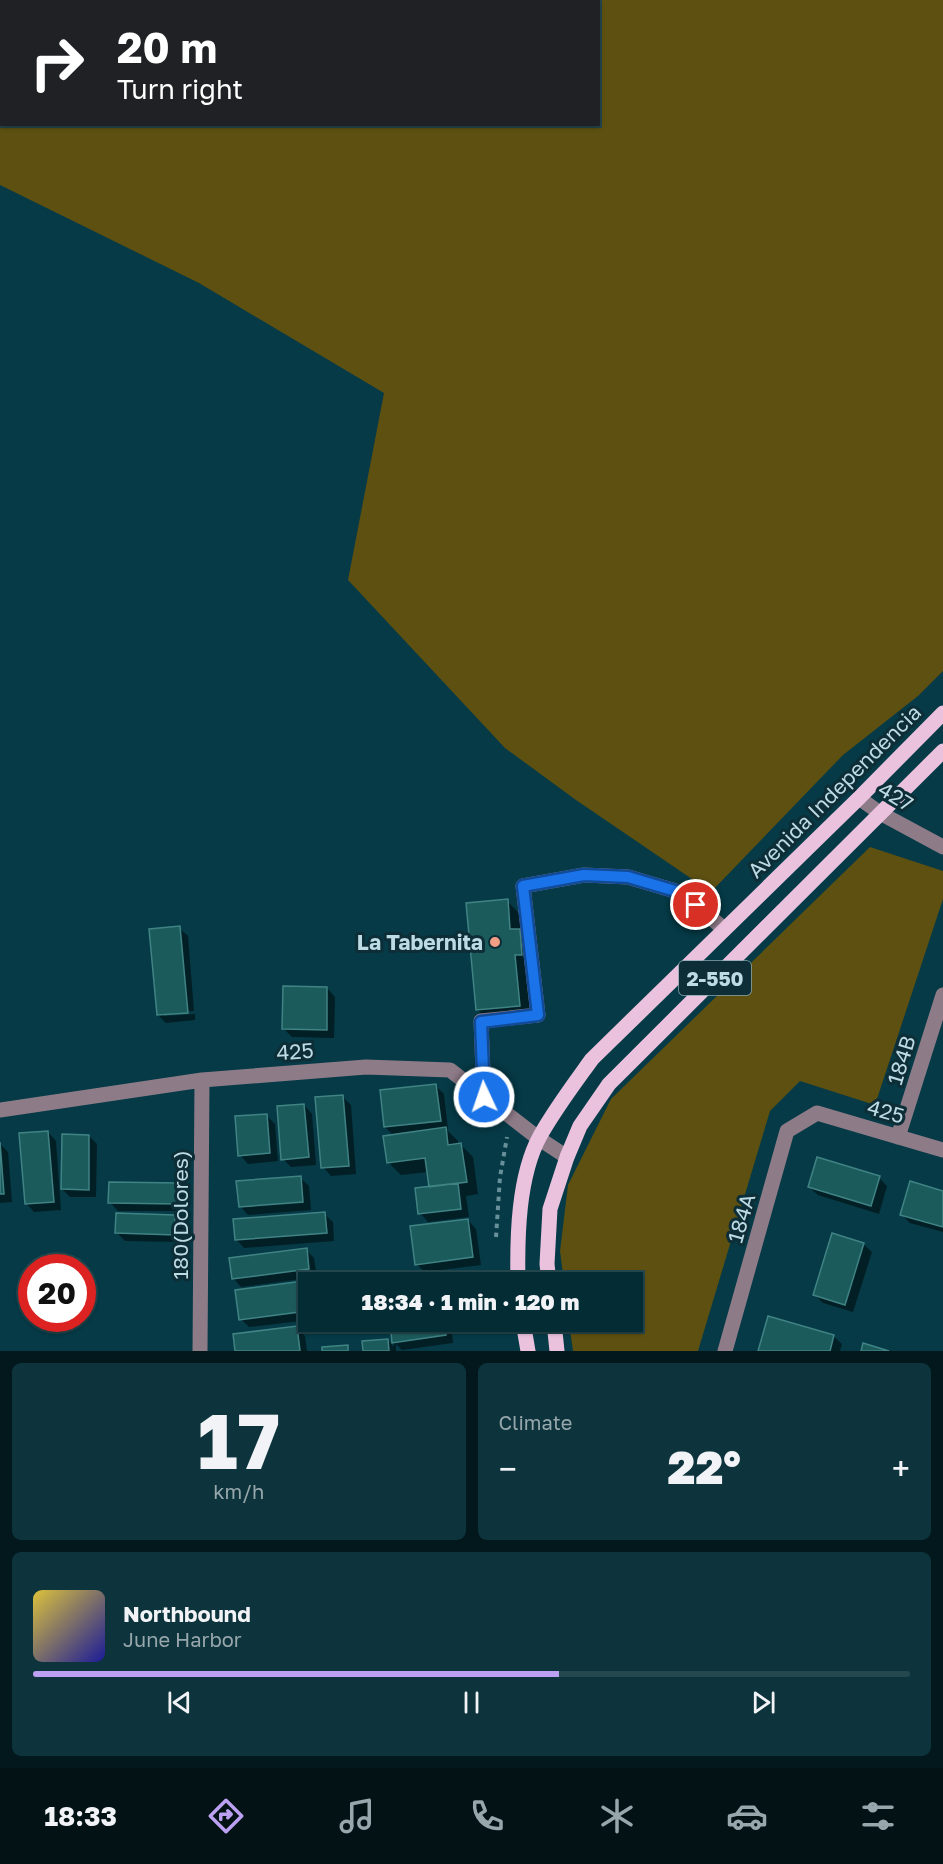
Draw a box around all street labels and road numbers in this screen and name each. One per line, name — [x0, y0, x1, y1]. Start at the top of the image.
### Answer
street label: Avenida Independencia — [742, 699, 926, 883]
street label: 427 — [874, 776, 918, 816]
road number: 2-550 — [679, 961, 751, 995]
street label: 184B — [881, 1032, 921, 1088]
street label: 425 — [276, 1037, 314, 1065]
street label: 425 — [865, 1093, 907, 1129]
street label: 180(Dolores) — [167, 1150, 193, 1280]
street label: 184A — [722, 1190, 760, 1246]

